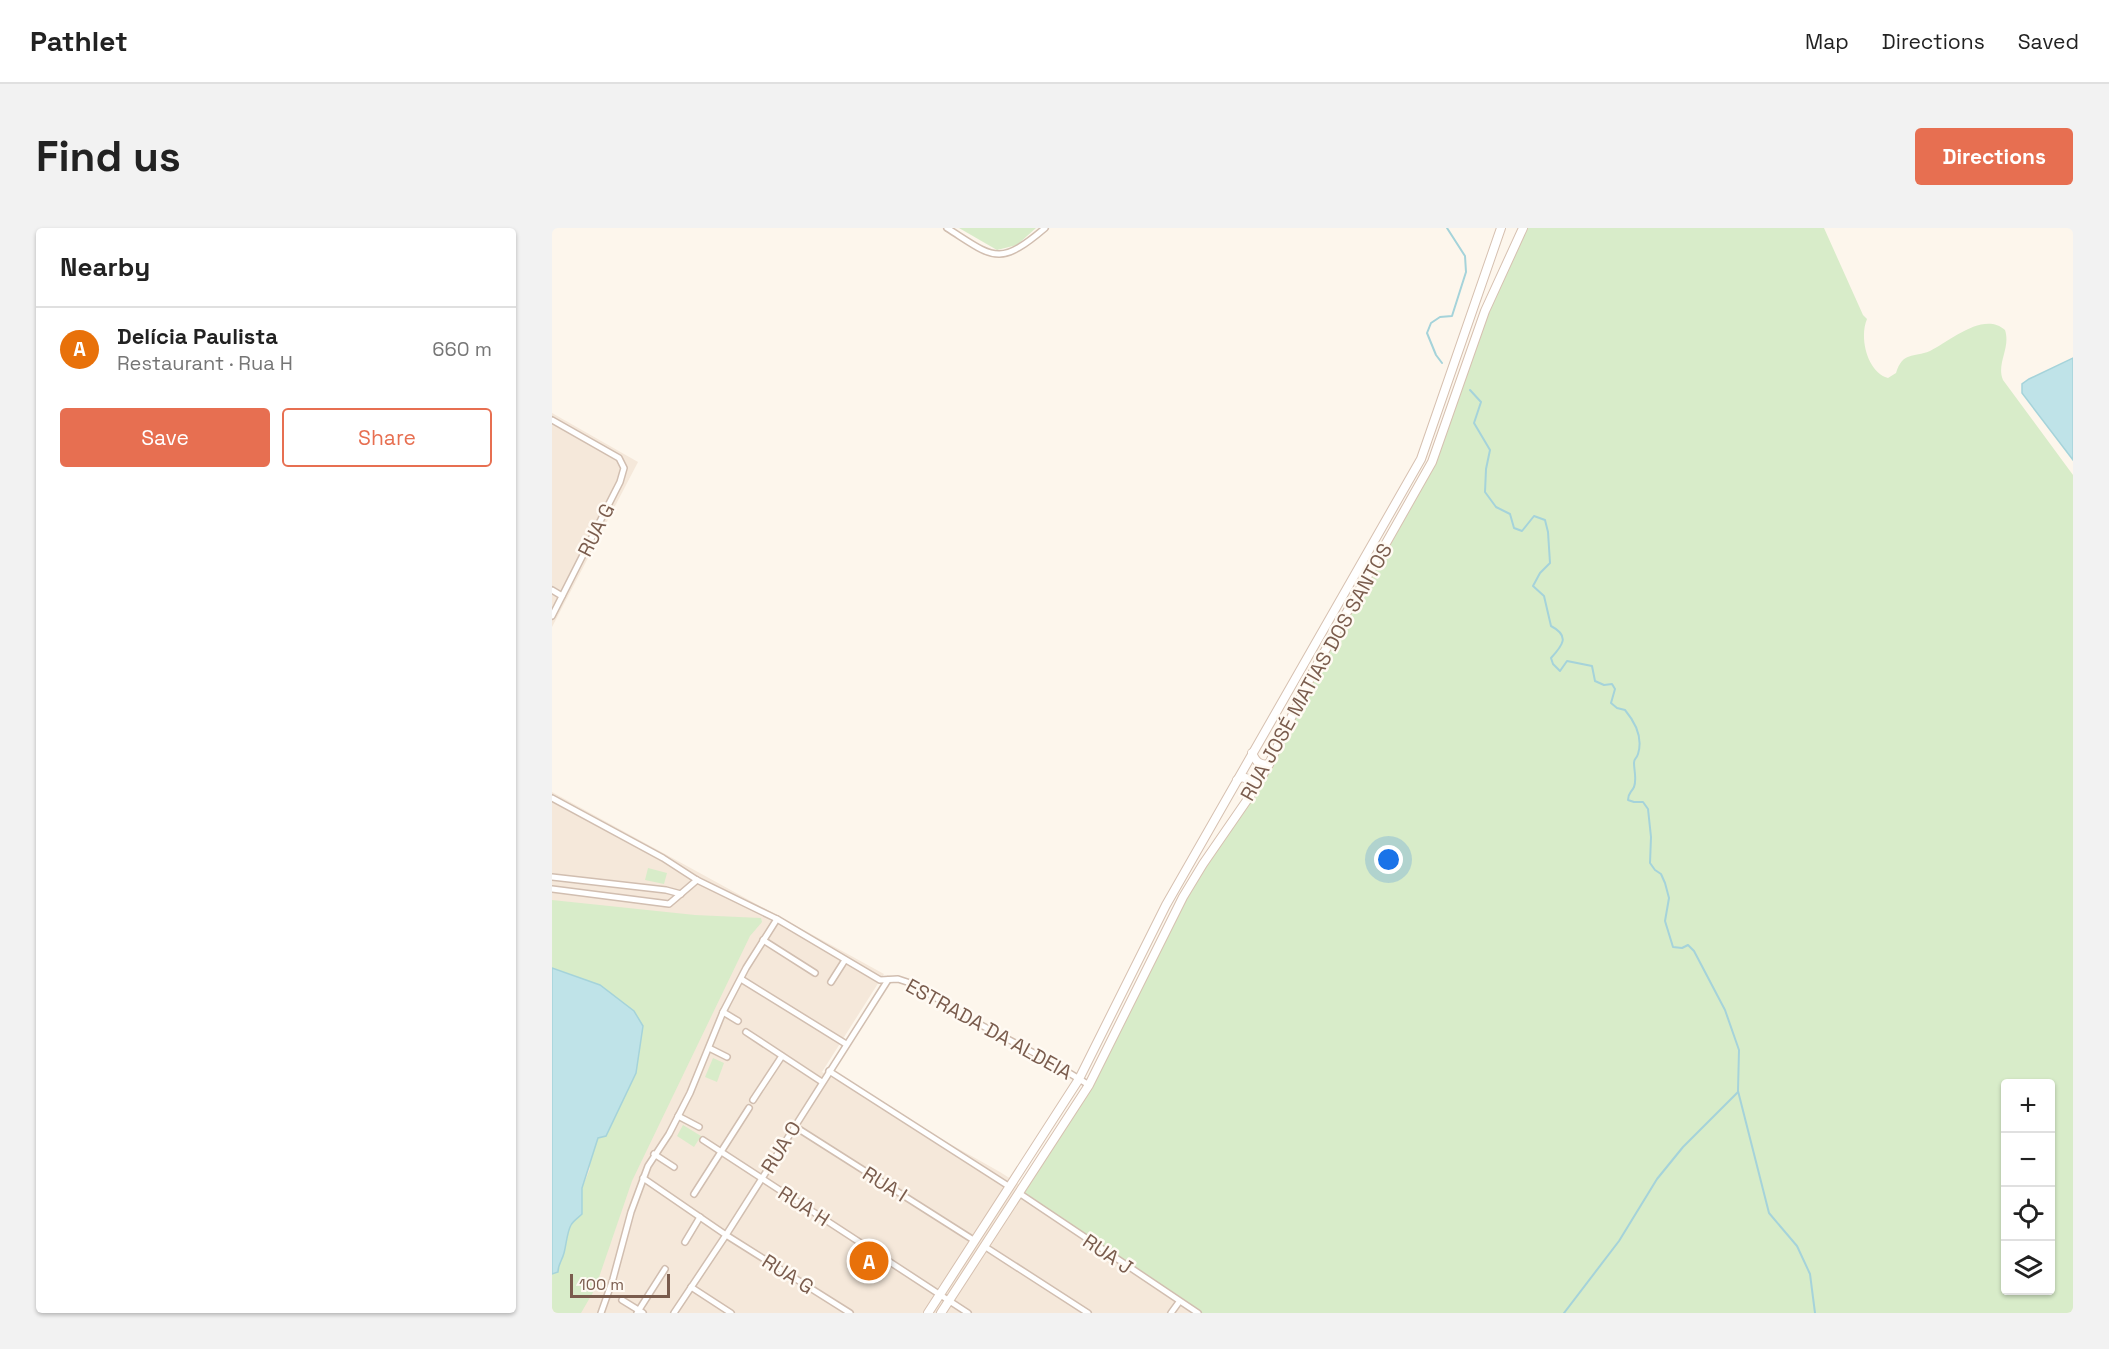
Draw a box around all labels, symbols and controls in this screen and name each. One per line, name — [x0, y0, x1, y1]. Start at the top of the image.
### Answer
text: Pathlet — [30, 23, 128, 59]
text: Map — [1805, 28, 1849, 55]
text: Directions — [1882, 28, 1985, 55]
text: Saved — [2018, 28, 2079, 55]
button: Directions — [1915, 128, 2073, 185]
text: Find us — [36, 130, 181, 183]
text: Nearby — [60, 250, 150, 284]
text: Delícia Paulista — [117, 322, 278, 350]
text: A — [73, 336, 86, 362]
text: 660 m — [432, 336, 492, 362]
text: Restaurant · Rua H — [117, 350, 293, 376]
button: Save — [60, 408, 270, 467]
button: Share — [282, 408, 492, 467]
street label: RUA G — [572, 499, 620, 561]
street label: RUA JOSÉ MATIAS DOS SANTOS — [1234, 539, 1398, 805]
your location — [1374, 845, 1403, 874]
street label: ESTRADA DA ALDEIA — [901, 972, 1077, 1086]
map controls — [2001, 1079, 2055, 1295]
button: + — [2001, 1079, 2055, 1133]
street label: RUA O — [755, 1116, 807, 1178]
button: − — [2001, 1133, 2055, 1187]
street label: RUA I — [858, 1160, 912, 1208]
street label: RUA H — [773, 1180, 835, 1232]
button: locate — [2001, 1187, 2055, 1241]
street label: RUA J — [1078, 1228, 1138, 1280]
pin: A — [850, 1238, 888, 1284]
button: layers — [2001, 1241, 2055, 1295]
street label: RUA G — [757, 1248, 819, 1300]
scale bar — [570, 1271, 670, 1298]
text: 100 m — [579, 1274, 624, 1295]

